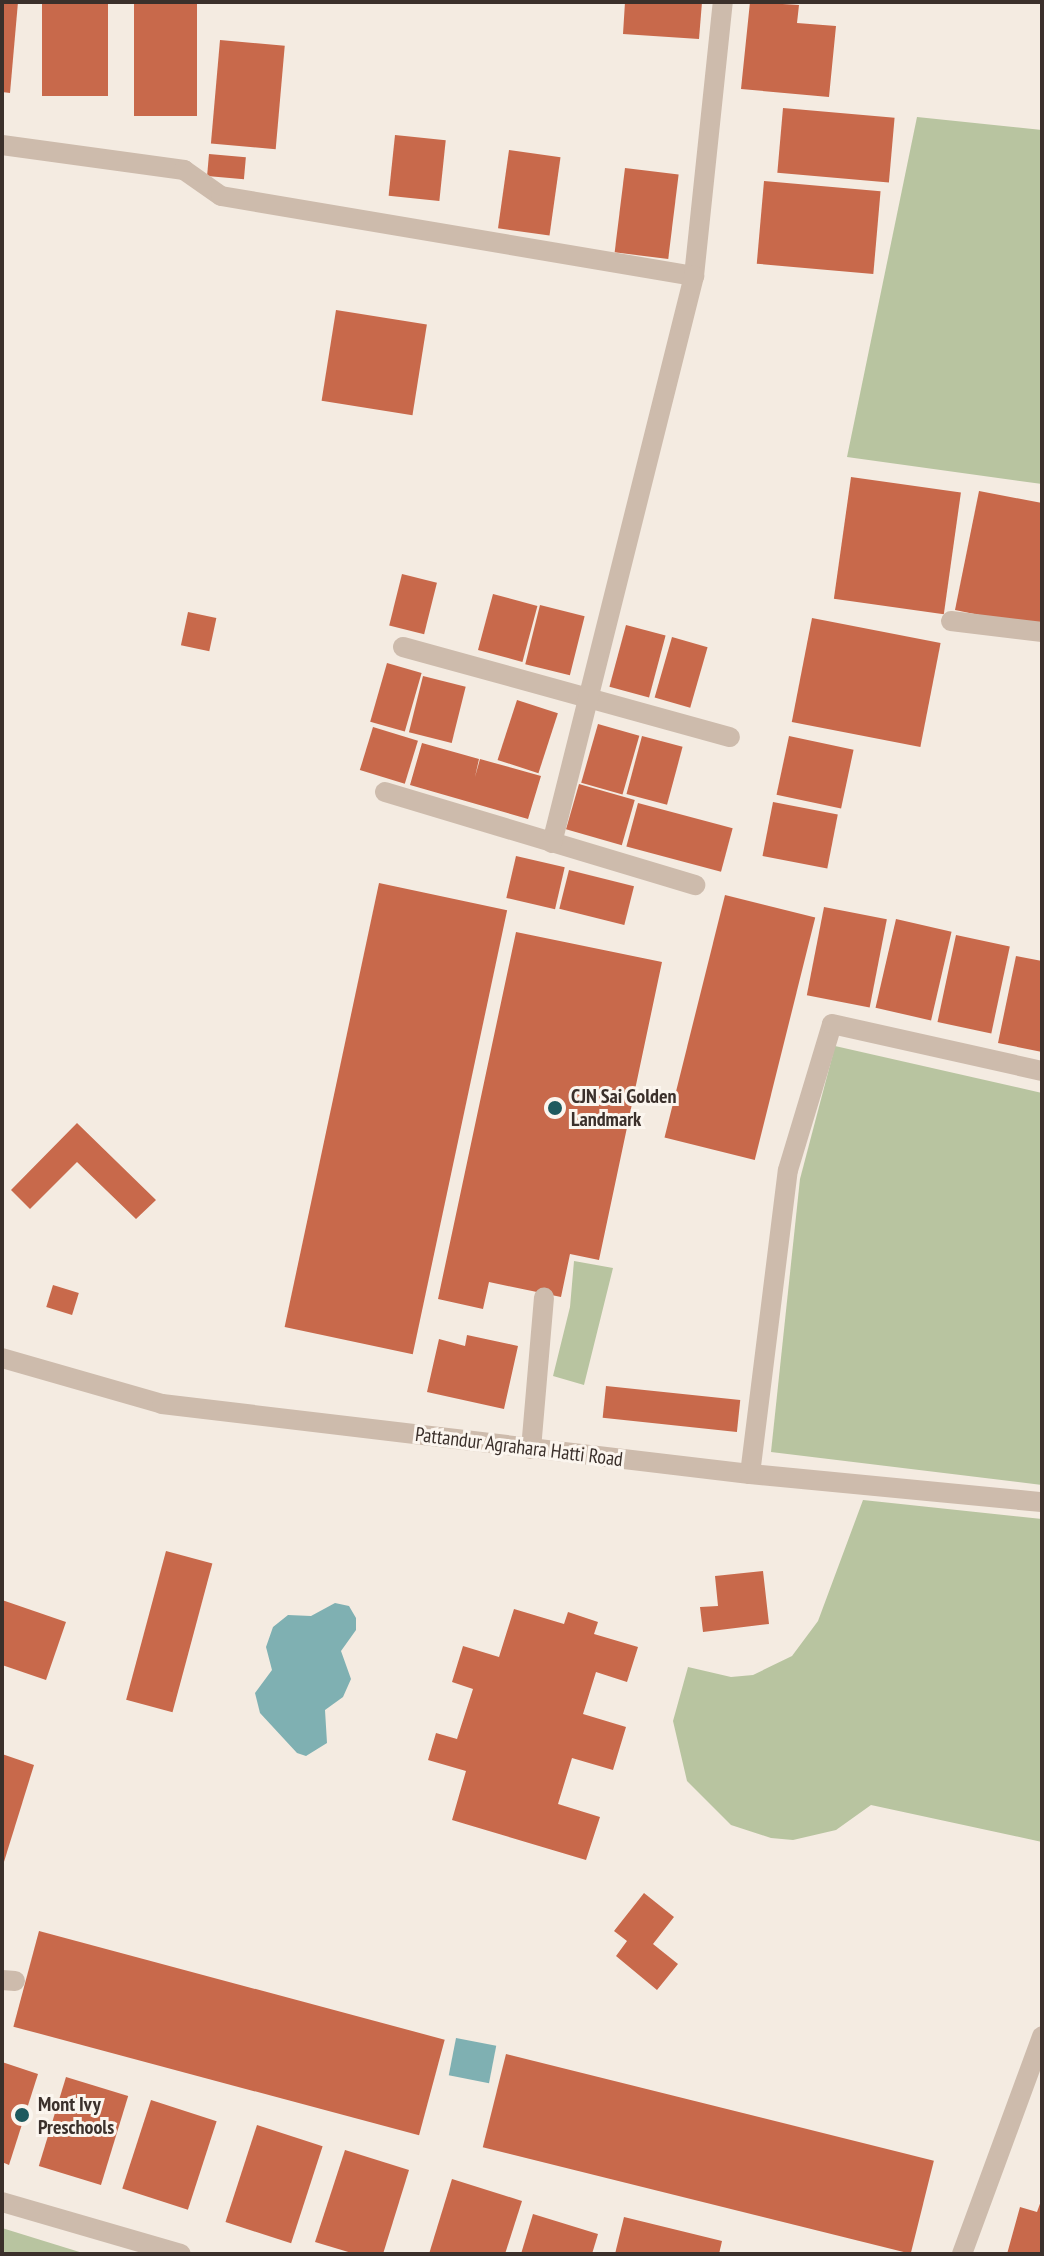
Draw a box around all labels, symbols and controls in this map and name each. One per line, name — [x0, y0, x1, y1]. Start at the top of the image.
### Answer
place label: CJN Sai Golden Landmark — [571, 1084, 677, 1131]
marker: CJN Sai Golden Landmark — [546, 1099, 564, 1117]
street label: Pattandur Agrahara Hatti Road — [414, 1422, 624, 1472]
place label: Mont Ivy Preschools — [38, 2092, 114, 2139]
marker: Mont Ivy Preschools — [13, 2106, 31, 2124]

